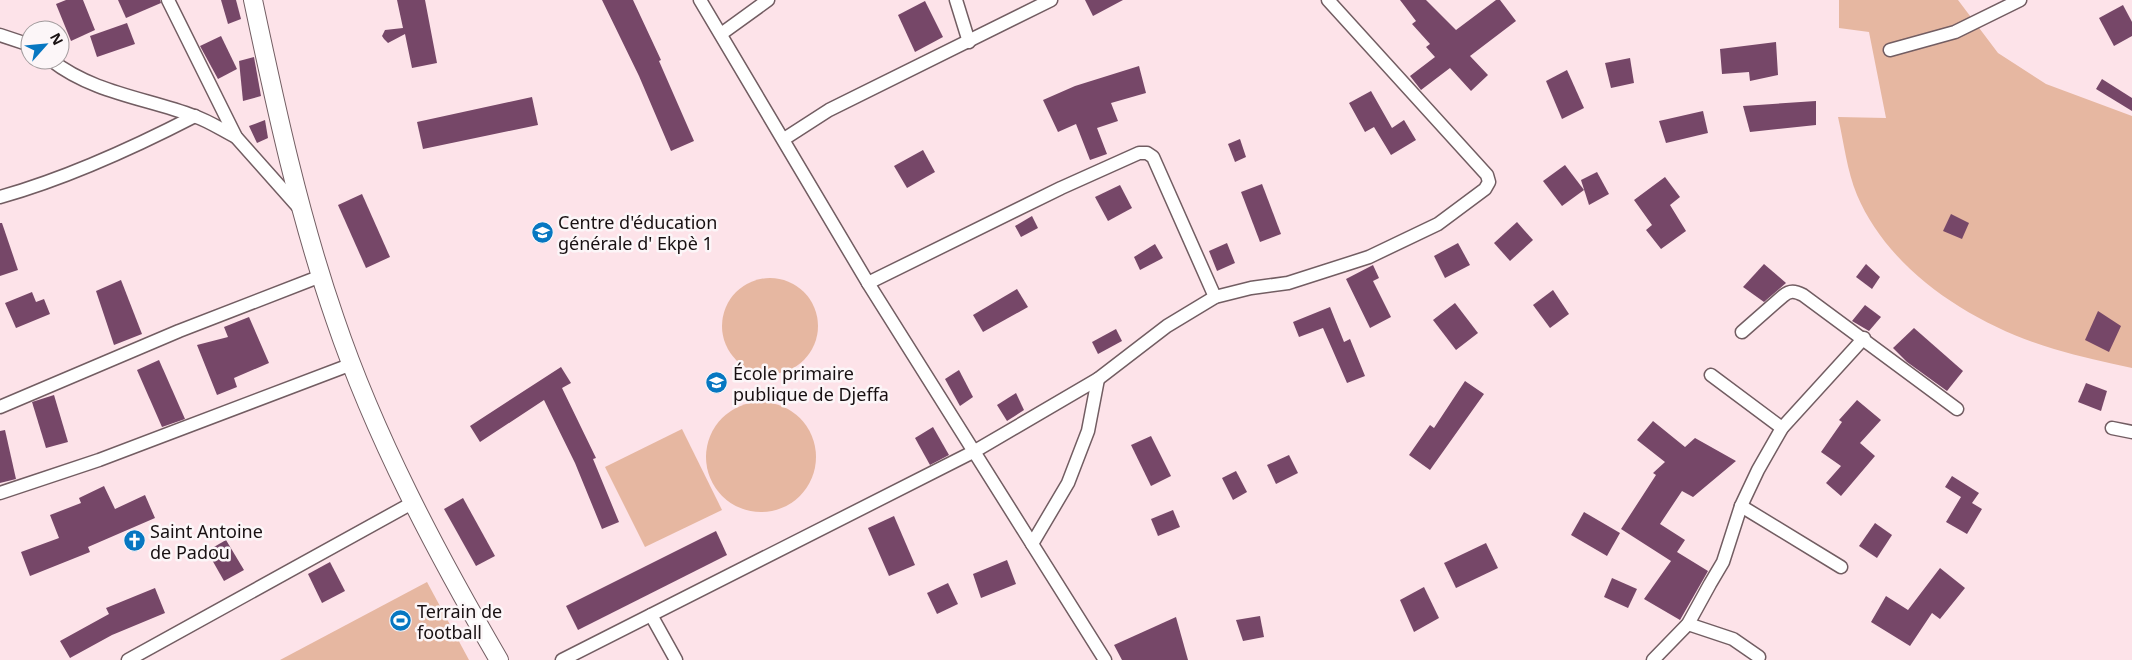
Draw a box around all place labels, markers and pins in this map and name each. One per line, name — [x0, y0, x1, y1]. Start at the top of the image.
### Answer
place label: Centre d'éducation générale d' Ekpè 1 — [558, 210, 717, 255]
school or university icon: Centre d'éducation générale d' Ekpè 1 — [530, 220, 554, 244]
place label: École primaire publique de Djeffa — [733, 361, 889, 406]
school or university icon: École primaire publique de Djeffa — [705, 371, 729, 395]
place label: Saint Antoine de Padou — [150, 519, 263, 564]
church icon: Saint Antoine de Padou — [122, 529, 146, 553]
place label: Terrain de football — [417, 599, 502, 644]
sports icon: Terrain de football — [389, 609, 413, 633]

